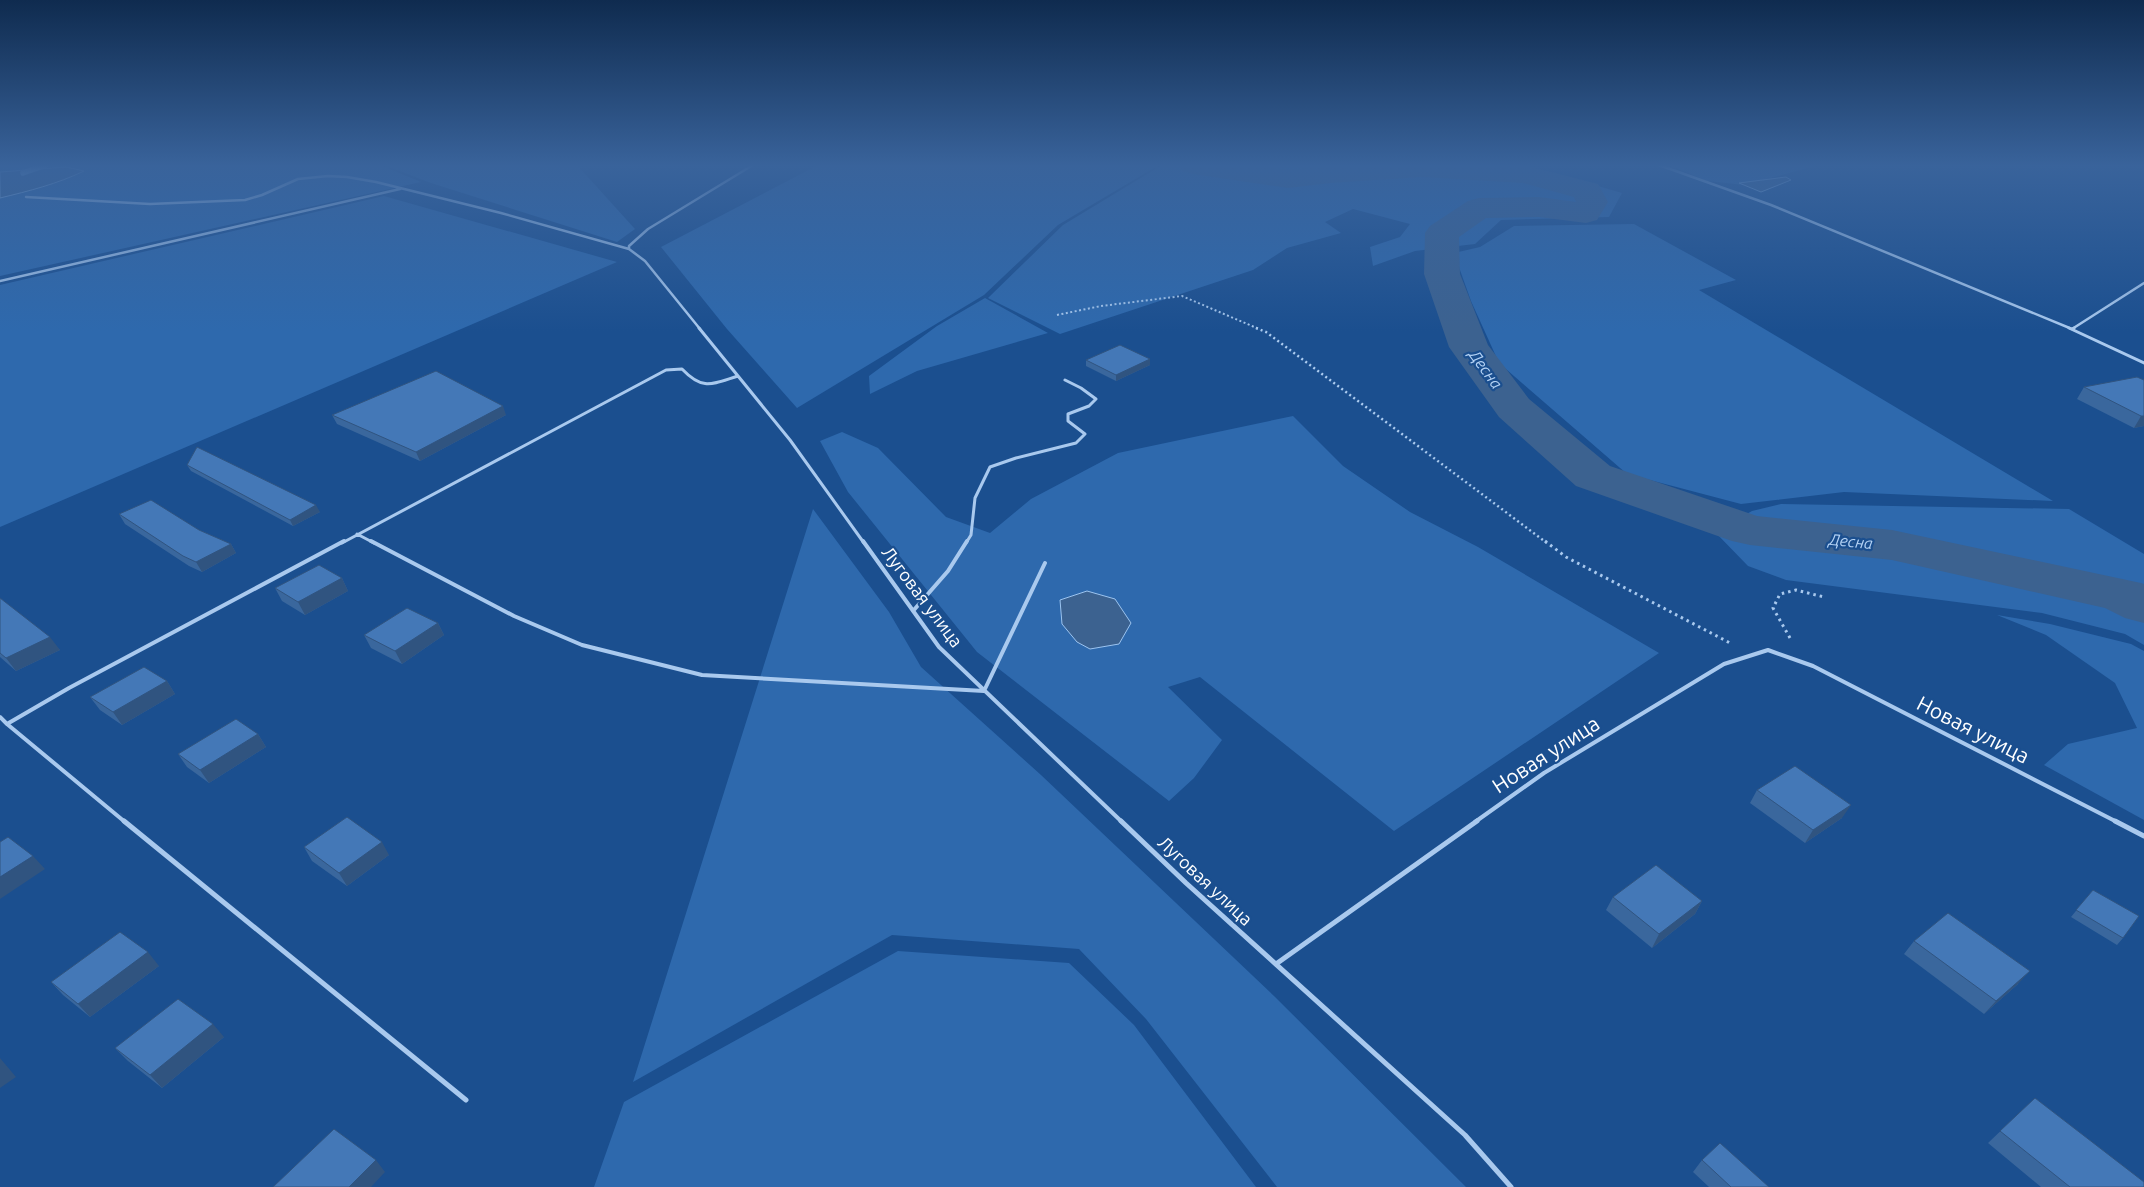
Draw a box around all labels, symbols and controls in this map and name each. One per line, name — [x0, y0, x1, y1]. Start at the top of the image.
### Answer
water label: Десна — [1465, 344, 1506, 392]
water label: Десна — [1826, 530, 1874, 552]
street label: Луговая улица — [878, 542, 967, 651]
street label: Новая улица — [1913, 691, 2034, 768]
street label: Новая улица — [1487, 711, 1604, 798]
street label: Луговая улица — [1155, 832, 1257, 929]

